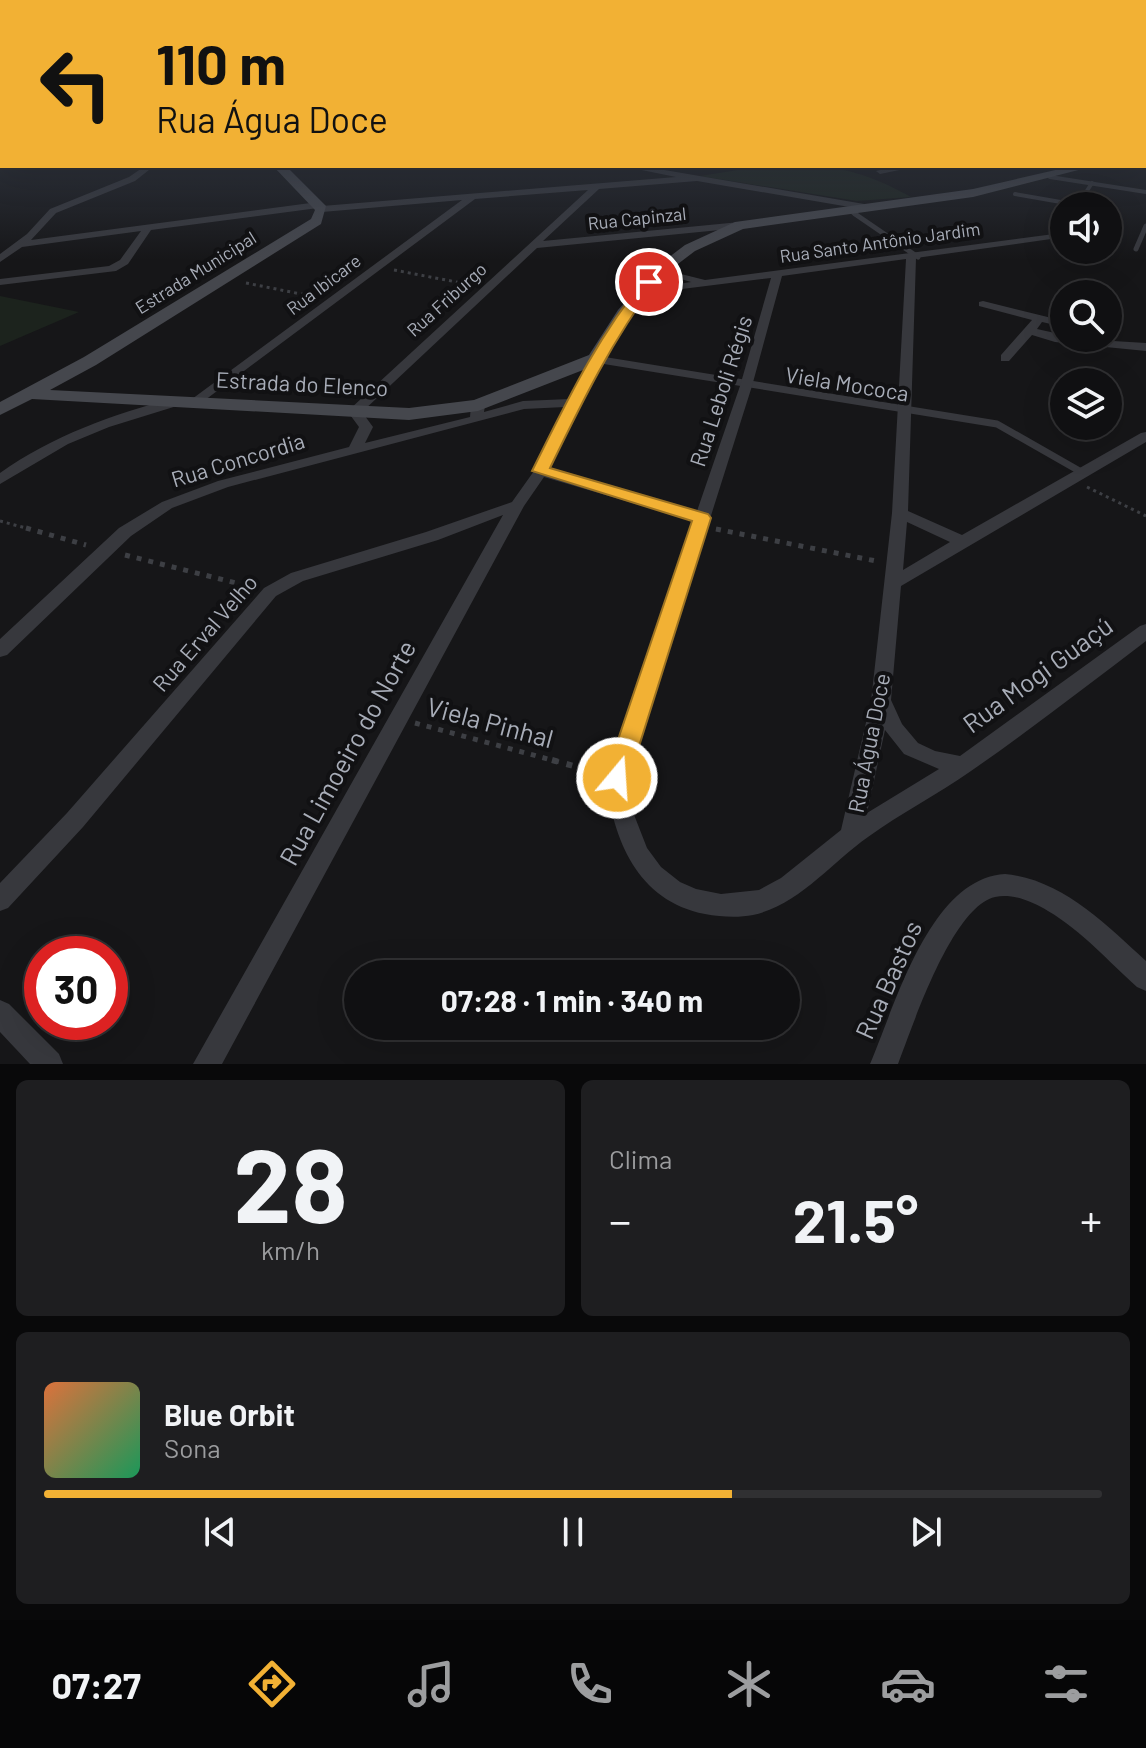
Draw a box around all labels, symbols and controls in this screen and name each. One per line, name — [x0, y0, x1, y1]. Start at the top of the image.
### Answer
text: 110 m — [156, 29, 286, 96]
icon: left — [24, 32, 128, 136]
text: Rua Água Doce — [156, 97, 388, 140]
map controls — [1050, 192, 1122, 440]
button: sound — [1050, 192, 1122, 264]
street label: Rua Capinzal — [586, 202, 687, 234]
street label: Rua Santo Antônio Jardim — [778, 217, 981, 267]
street label: Estrada Municipal — [131, 226, 260, 318]
pin — [615, 248, 683, 316]
street label: Rua Ibicare — [282, 249, 365, 319]
street label: Rua Friburgo — [402, 258, 491, 341]
icon: arrive — [627, 260, 671, 304]
button: search — [1050, 280, 1122, 352]
street label: Rua Leboli Régis — [683, 312, 757, 469]
street label: Viela Mococa — [784, 360, 911, 406]
street label: Estrada do Elenco — [215, 366, 389, 400]
button: layers — [1050, 368, 1122, 440]
street label: Rua Concordia — [168, 426, 308, 492]
street label: Rua Erval Velho — [147, 569, 262, 696]
street label: Rua Mogi Guaçú — [956, 609, 1118, 739]
street label: Rua Limoeiro do Norte — [272, 634, 421, 870]
street label: Rua Água Doce — [842, 671, 894, 815]
street label: Viela Pinhal — [424, 690, 557, 753]
position arrow — [575, 736, 659, 820]
street label: Rua Bastos — [848, 916, 927, 1043]
speed limit sign: 30 — [24, 936, 128, 1040]
text: 07:28 · 1 min · 340 m — [441, 982, 703, 1018]
text: 28 — [233, 1119, 348, 1244]
text: Clima — [609, 1143, 672, 1174]
text: 21.5° — [793, 1183, 918, 1255]
text: − — [609, 1193, 631, 1246]
text: + — [1080, 1193, 1102, 1246]
text: km/h — [261, 1234, 320, 1265]
text: Blue Orbit — [164, 1396, 295, 1432]
text: Sona — [164, 1432, 221, 1463]
icon: previous — [198, 1510, 242, 1554]
icon: pause — [551, 1510, 595, 1554]
icon: next — [904, 1510, 948, 1554]
icon: directions — [244, 1656, 300, 1712]
icon: music — [403, 1656, 459, 1712]
icon: phone — [562, 1656, 618, 1712]
icon: climate — [721, 1656, 777, 1712]
icon: car — [880, 1656, 936, 1712]
icon: filters — [1038, 1656, 1094, 1712]
text: 07:27 — [51, 1663, 141, 1706]

